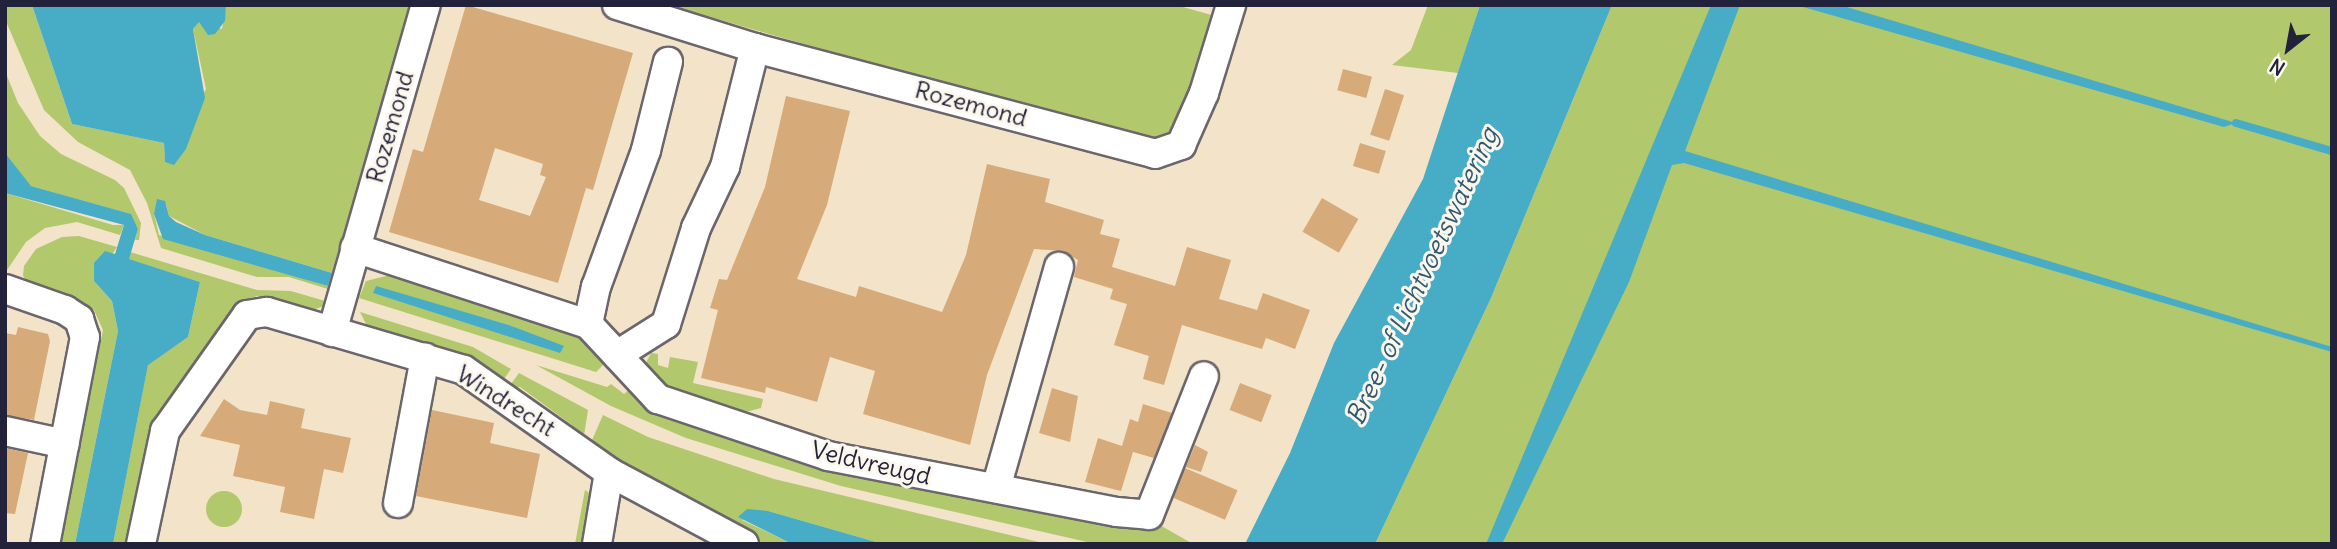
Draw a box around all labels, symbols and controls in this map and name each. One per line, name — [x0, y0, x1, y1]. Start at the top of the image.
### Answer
north arrow — [2253, 14, 2323, 84]
text: N — [2265, 53, 2289, 81]
street label: Rozemond — [360, 68, 420, 186]
street label: Rozemond — [912, 75, 1030, 133]
water label: Bree- of Lichtvoetswatering — [1339, 123, 1505, 429]
street label: Windrecht — [451, 359, 561, 443]
street label: Veldvreugd — [809, 435, 933, 491]

